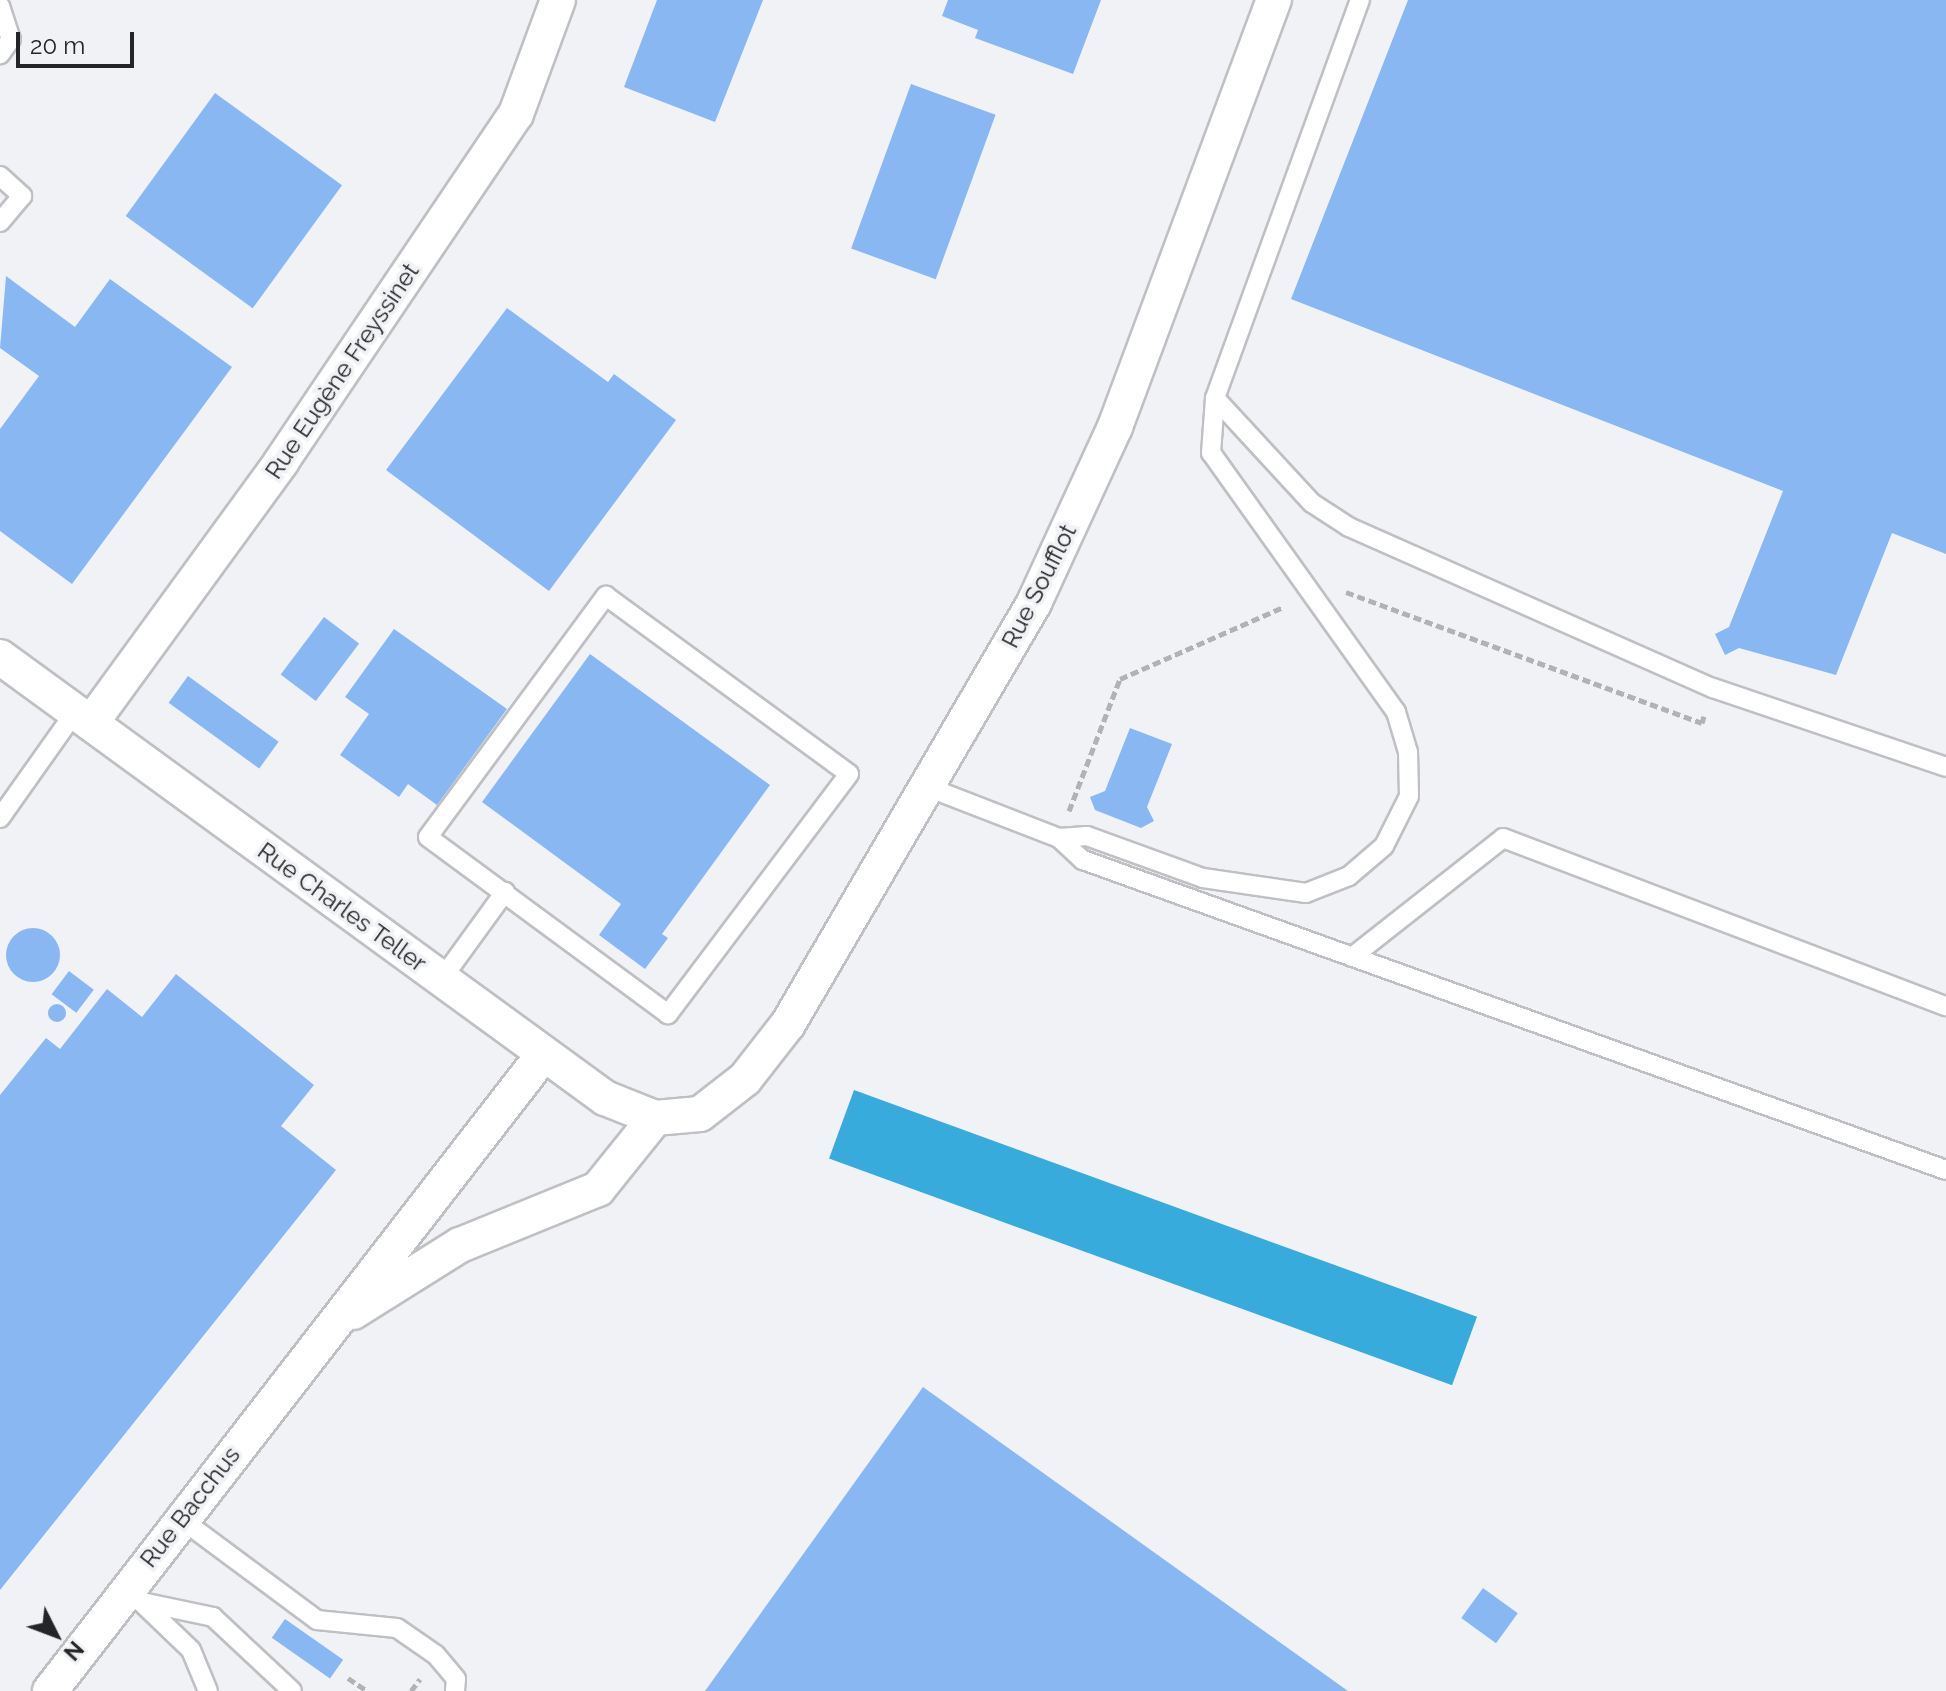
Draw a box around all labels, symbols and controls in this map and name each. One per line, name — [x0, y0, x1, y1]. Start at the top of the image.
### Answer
scale bar — [20, 16, 138, 66]
text: 20 m — [30, 31, 85, 60]
street label: Rue Eugène Freyssinet — [259, 258, 425, 484]
street label: Rue Soufflot — [996, 519, 1082, 653]
street label: Rue Charles Teller — [252, 836, 432, 978]
street label: Rue Bacchus — [134, 1441, 246, 1573]
north arrow — [16, 1595, 96, 1675]
text: N — [59, 1636, 89, 1666]

